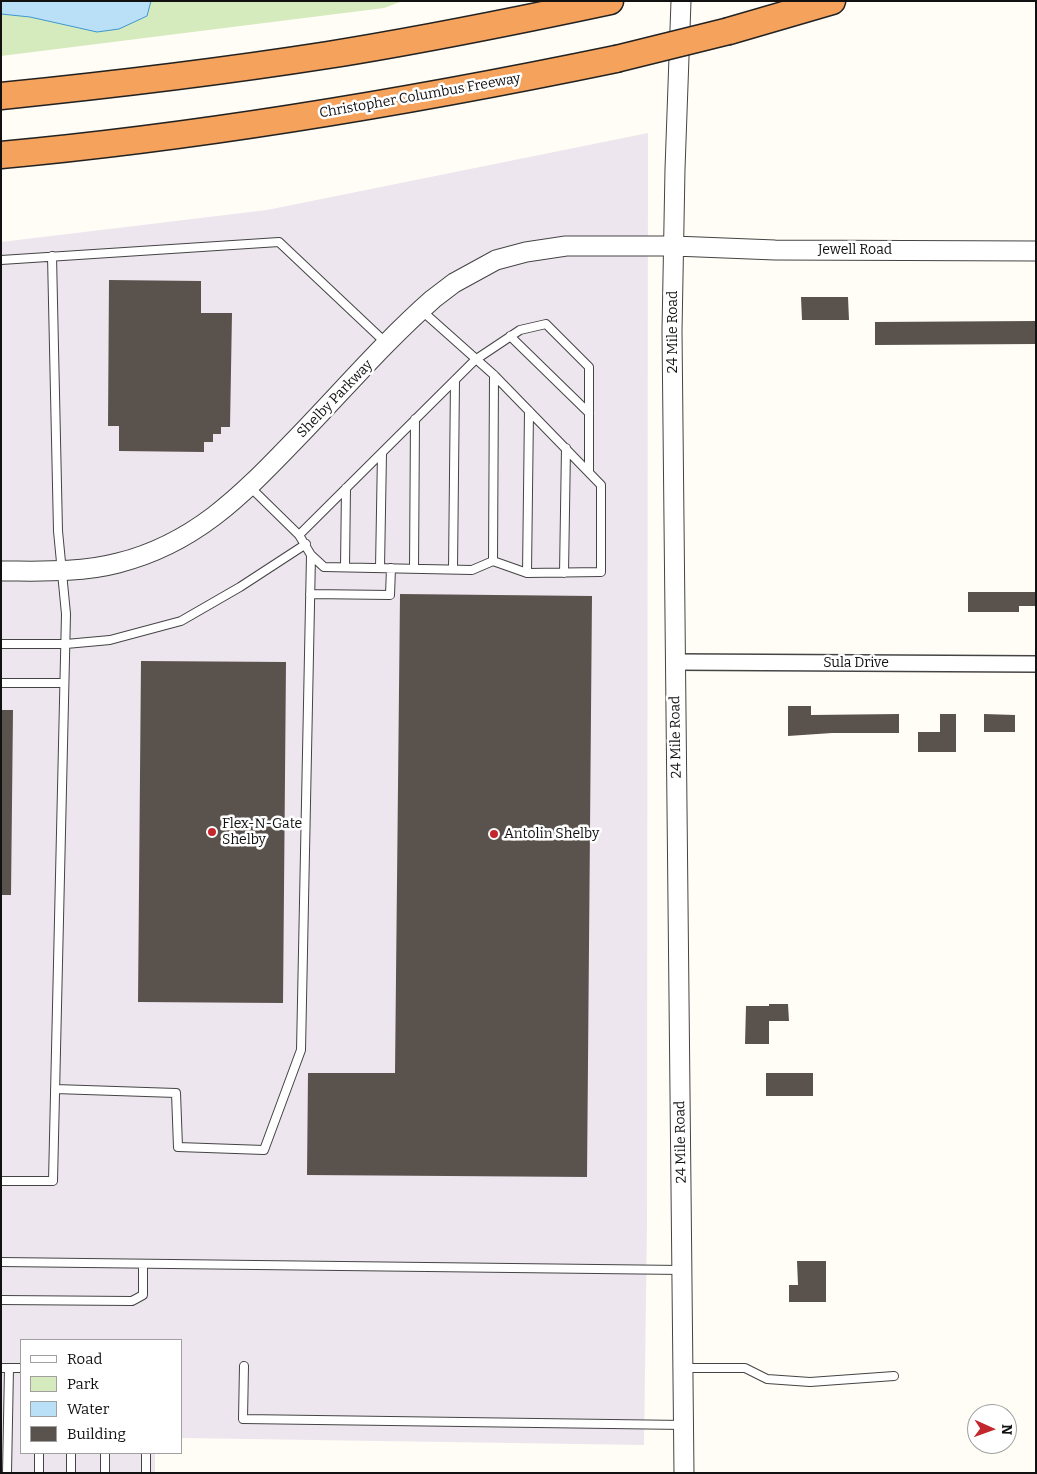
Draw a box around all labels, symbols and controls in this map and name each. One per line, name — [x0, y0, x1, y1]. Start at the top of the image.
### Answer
street label: Christopher Columbus Freeway — [318, 70, 522, 122]
street label: Jewell Road — [818, 242, 892, 258]
street label: 24 Mile Road — [665, 291, 681, 373]
street label: Shelby Parkway — [294, 357, 376, 441]
street label: Sula Drive — [823, 655, 889, 671]
street label: 24 Mile Road — [667, 696, 685, 778]
place label: Flex-N-Gate Shelby — [222, 816, 302, 849]
marker: Flex-N-Gate Shelby — [206, 826, 218, 838]
place label: Antolin Shelby — [504, 826, 599, 842]
marker: Antolin Shelby — [488, 828, 500, 840]
street label: 24 Mile Road — [672, 1101, 690, 1183]
legend — [20, 1339, 182, 1454]
text: Road — [67, 1350, 102, 1368]
text: Park — [67, 1375, 99, 1393]
text: Water — [67, 1400, 109, 1418]
north arrow — [967, 1404, 1017, 1454]
text: N — [998, 1424, 1015, 1435]
text: Building — [67, 1425, 126, 1443]

